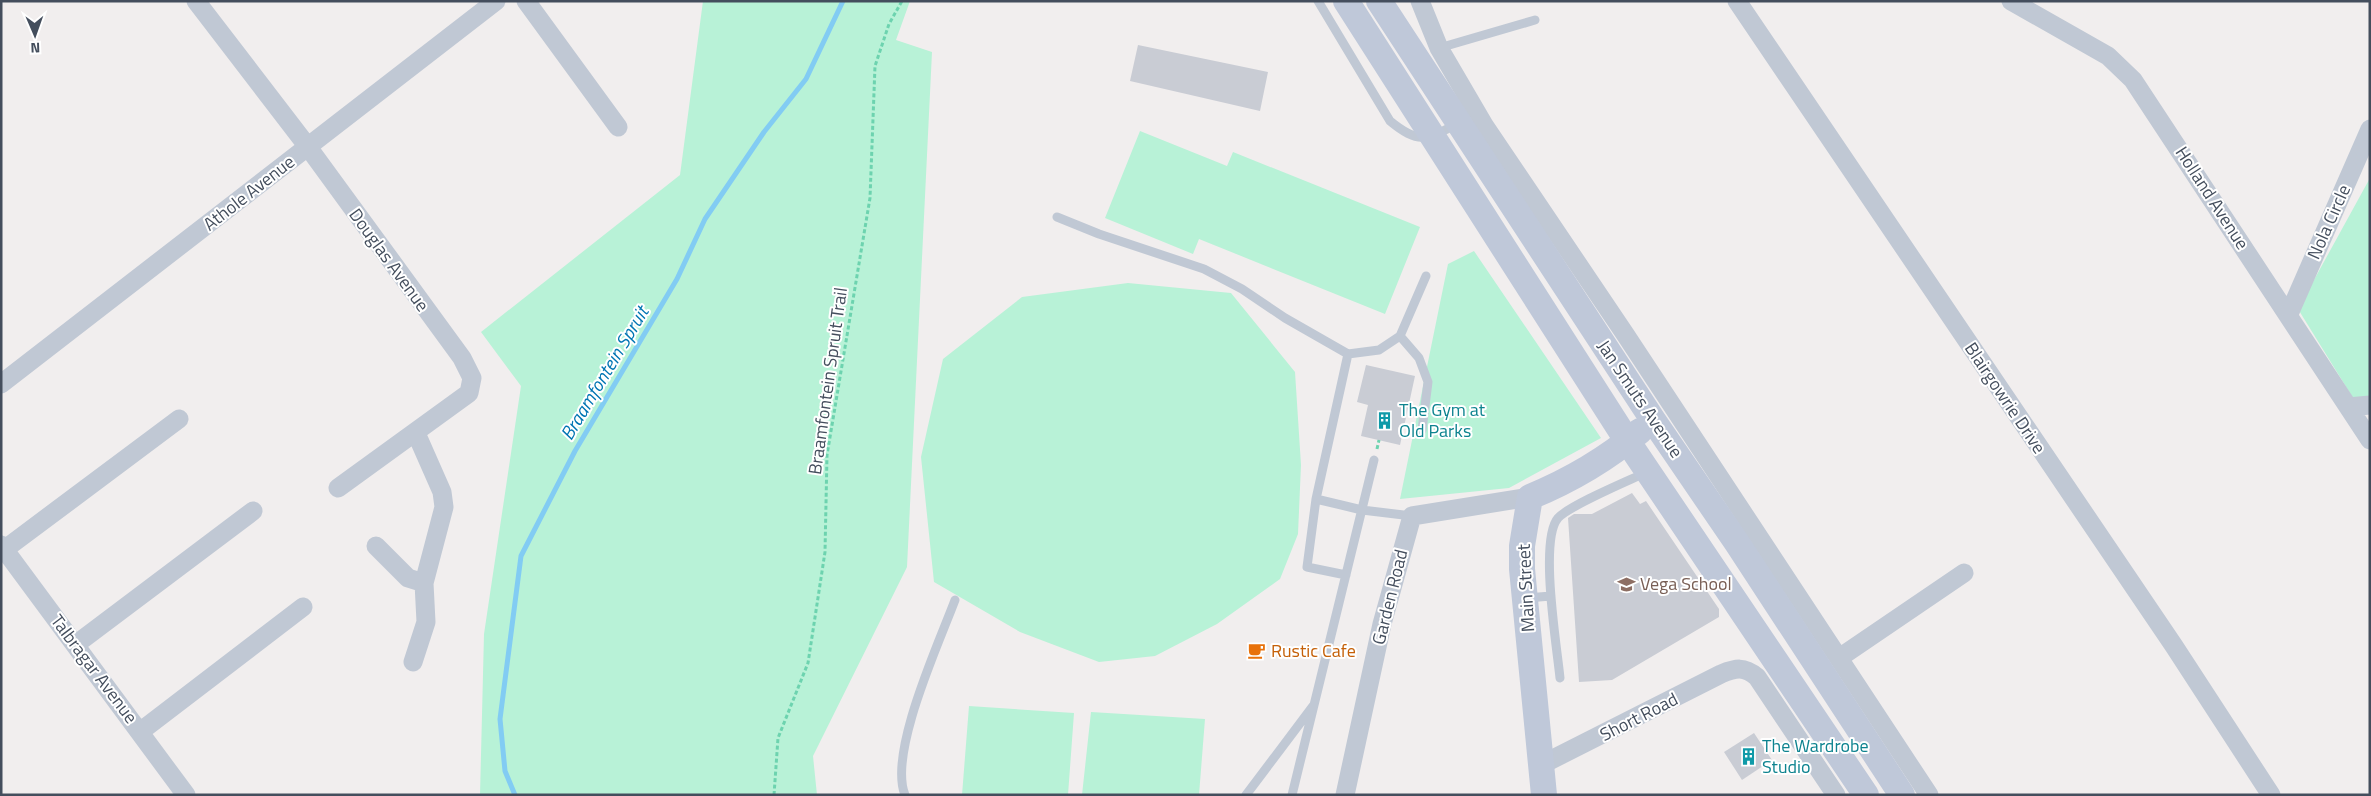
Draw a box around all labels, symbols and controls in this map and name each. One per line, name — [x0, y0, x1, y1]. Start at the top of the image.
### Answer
north arrow — [10, 10, 60, 60]
text: N — [30, 38, 41, 59]
street label: Holland Avenue — [2169, 141, 2256, 255]
street label: Athole Avenue — [197, 148, 300, 237]
street label: Nola Circle — [2300, 180, 2357, 264]
street label: Douglas Avenue — [343, 203, 436, 317]
street label: Braamfontein Spruit Trail — [801, 286, 854, 476]
water label: Braamfontein Spruit — [552, 299, 656, 445]
street label: Jan Smuts Avenue — [1591, 334, 1690, 463]
street label: Blairgowrie Drive — [1958, 337, 2053, 459]
place label: The Gym at Old Parks — [1399, 396, 1486, 444]
building icon: The Gym at Old Parks — [1375, 410, 1395, 430]
street label: Main Street — [1510, 543, 1541, 633]
street label: Garden Road — [1365, 546, 1414, 647]
place label: Vega School — [1640, 570, 1732, 597]
school or university icon: Vega School — [1616, 574, 1636, 594]
street label: Talbragar Avenue — [44, 608, 144, 729]
place label: Rustic Cafe — [1271, 637, 1356, 664]
cafe icon: Rustic Cafe — [1247, 641, 1267, 661]
street label: Short Road — [1595, 685, 1683, 748]
place label: The Wardrobe Studio — [1762, 732, 1869, 780]
building icon: The Wardrobe Studio — [1738, 746, 1758, 766]

